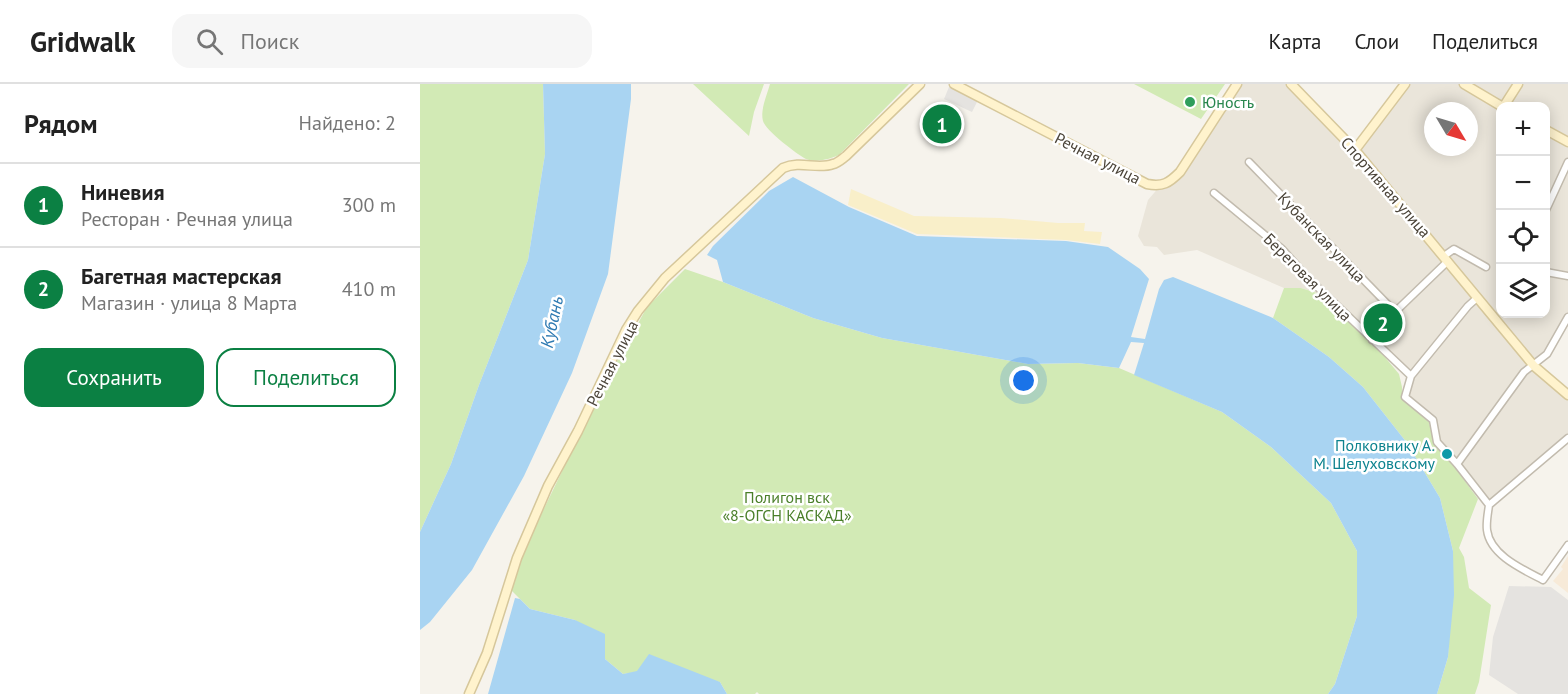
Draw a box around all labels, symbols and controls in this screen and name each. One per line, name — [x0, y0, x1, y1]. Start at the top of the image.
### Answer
search box — [172, 14, 592, 68]
text: Gridwalk — [30, 23, 136, 60]
icon: search — [193, 25, 226, 58]
text: Поиск — [241, 27, 299, 55]
text: Карта — [1268, 28, 1321, 55]
text: Слои — [1354, 28, 1399, 55]
text: Поделиться — [1432, 28, 1538, 55]
place label: Юность — [1202, 92, 1254, 112]
marker: Юность — [1183, 95, 1197, 109]
pin: 1 — [922, 102, 962, 147]
north arrow — [1424, 102, 1478, 156]
map controls — [1496, 102, 1550, 318]
button: + — [1496, 102, 1550, 156]
text: Рядом — [24, 107, 98, 140]
text: Найдено: 2 — [299, 110, 396, 136]
street label: Речная улица — [1052, 128, 1144, 188]
street label: Спортивная улица — [1337, 133, 1435, 241]
button: − — [1496, 156, 1550, 210]
text: Ниневия — [81, 178, 164, 206]
street label: Кубанская улица — [1274, 188, 1370, 286]
text: 1 — [38, 192, 49, 218]
text: 300 m — [342, 192, 396, 218]
text: Ресторан · Речная улица — [81, 206, 293, 232]
button: locate — [1496, 210, 1550, 264]
street label: Береговая улица — [1260, 229, 1356, 325]
text: Багетная мастерская — [81, 262, 282, 290]
button: layers — [1496, 264, 1550, 318]
text: 2 — [38, 276, 49, 302]
text: 410 m — [342, 276, 396, 302]
text: Магазин · улица 8 Марта — [81, 290, 297, 316]
water label: Кубань — [535, 294, 568, 350]
pin: 2 — [1364, 300, 1402, 346]
street label: Речная улица — [582, 317, 642, 409]
button: Сохранить — [24, 348, 204, 407]
button: Поделиться — [216, 348, 396, 407]
your location — [1009, 366, 1038, 395]
place label: Полковнику А. М. Шелуховскому — [1313, 435, 1436, 473]
marker: Полковнику А. М. Шелуховскому — [1440, 447, 1454, 461]
park label: Полигон вск «8-ОГСН КАСКАД» — [722, 487, 852, 525]

